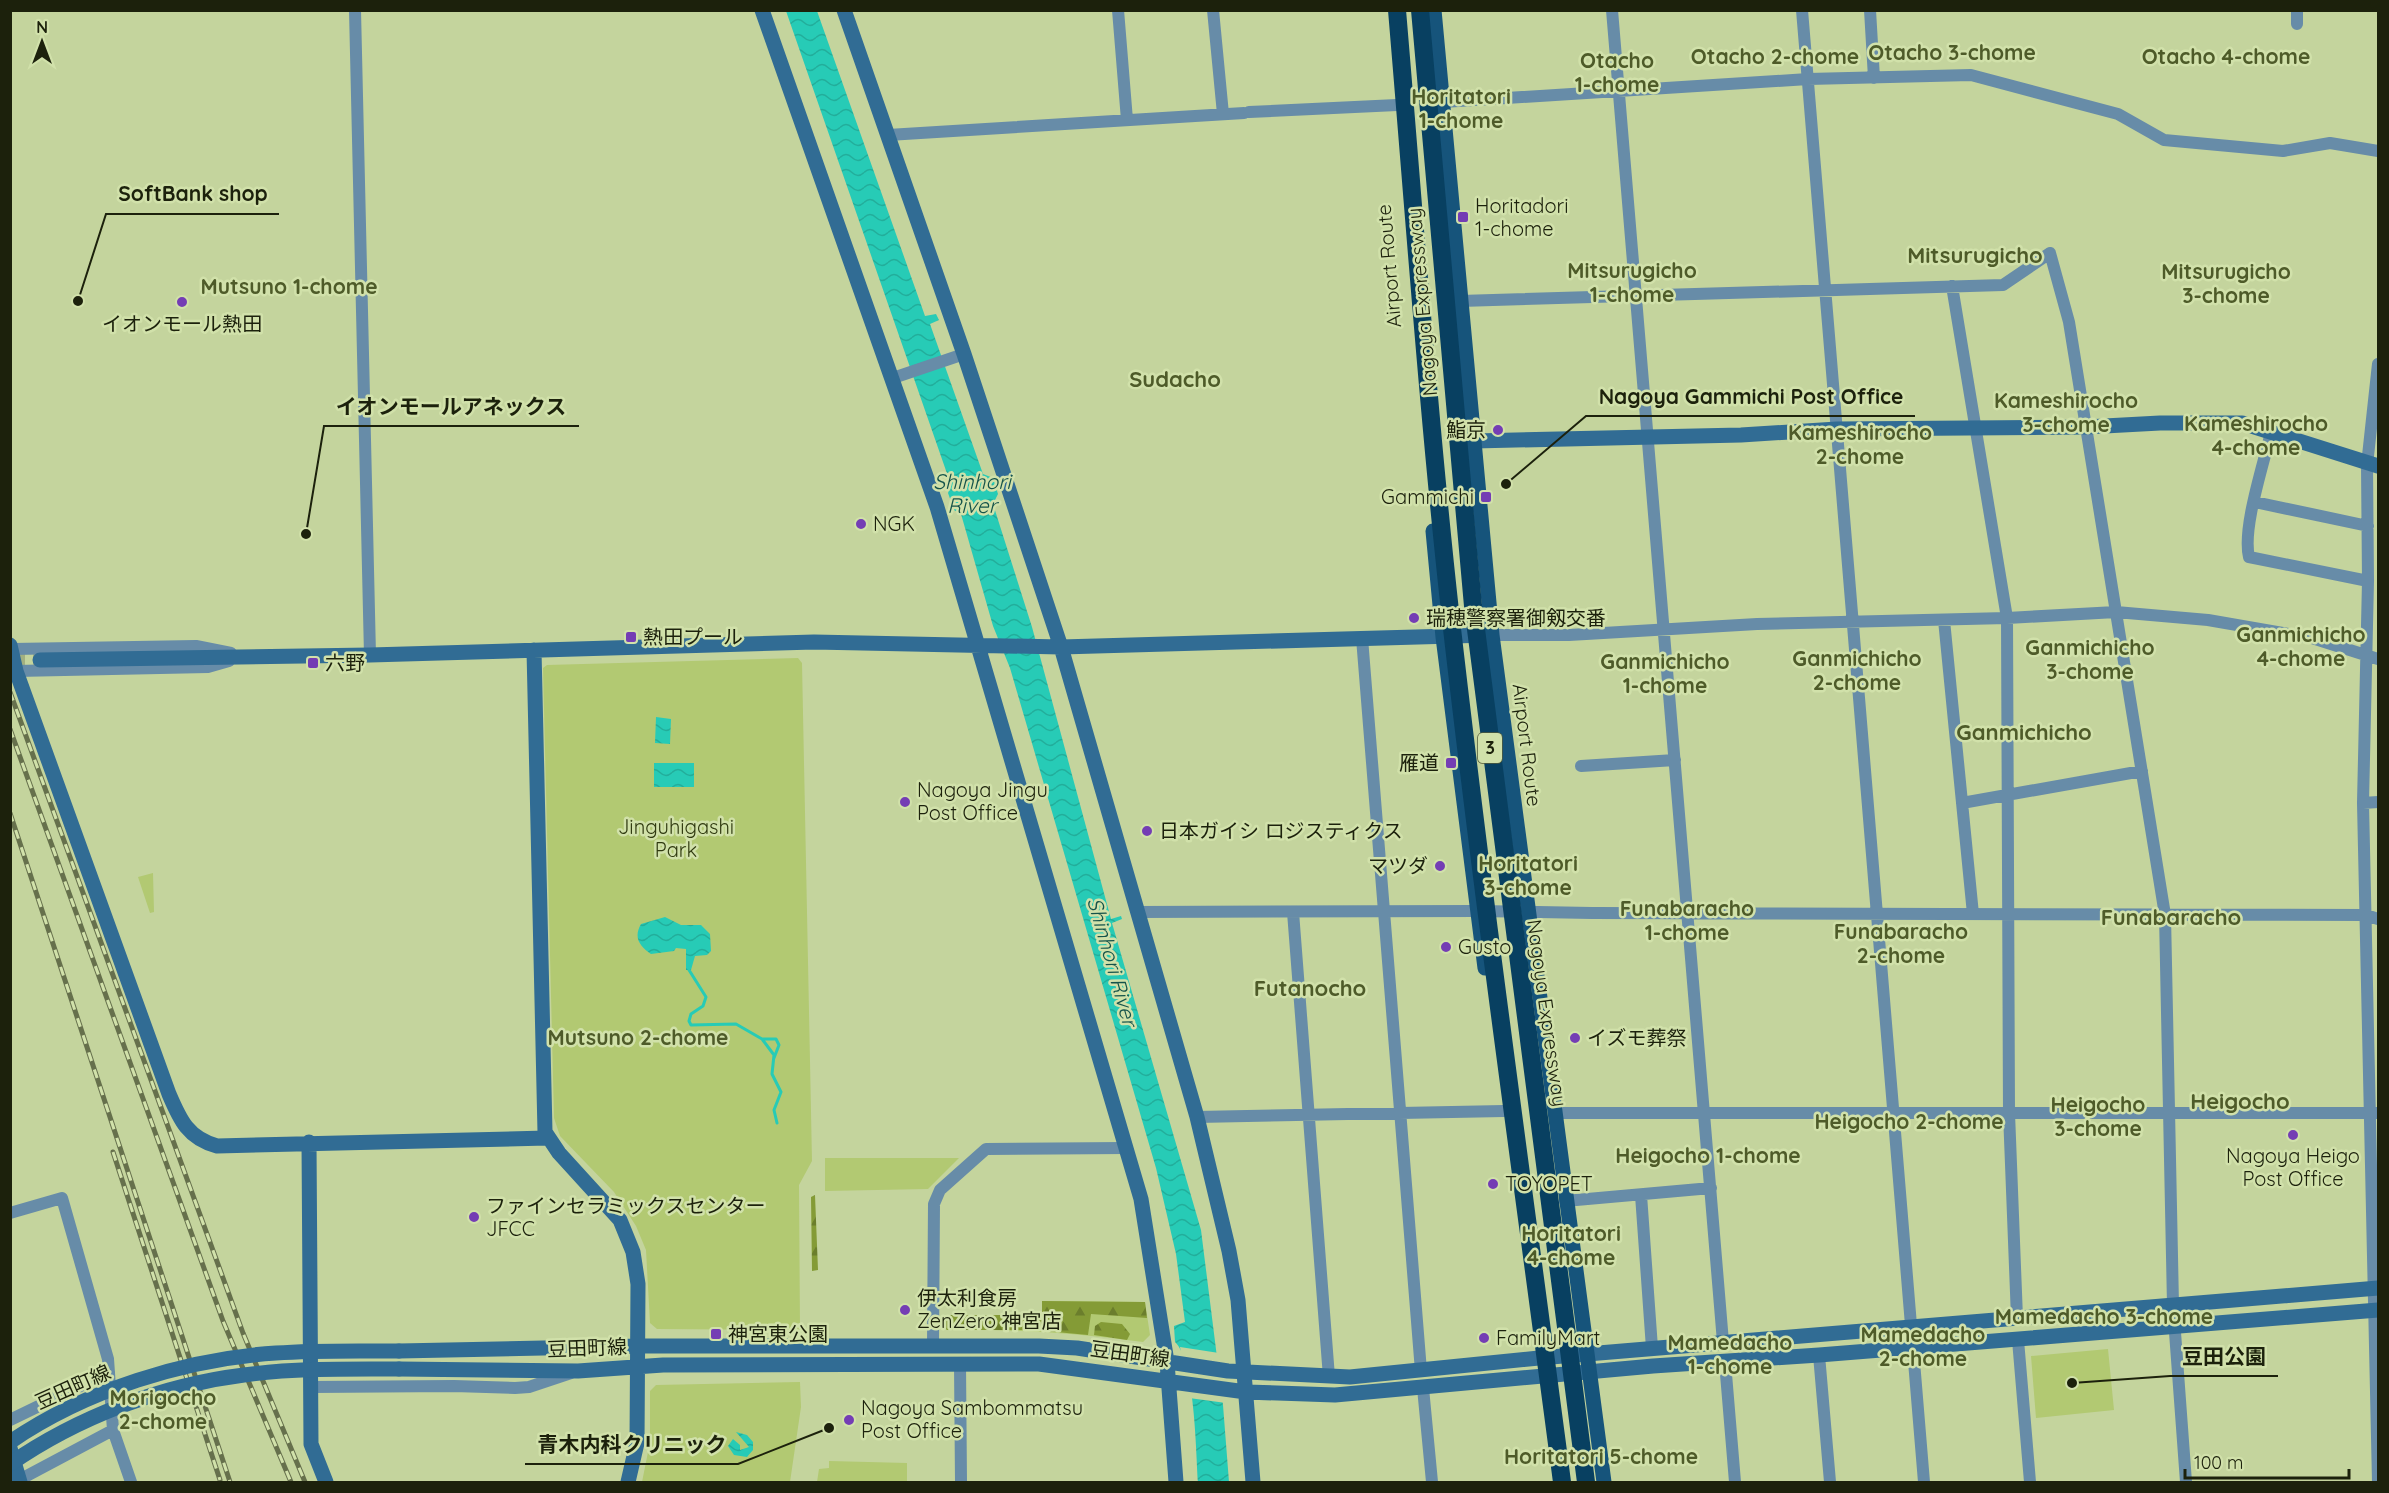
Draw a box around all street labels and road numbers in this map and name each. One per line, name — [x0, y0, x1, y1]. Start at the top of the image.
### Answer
street label: Airport Route — [1371, 203, 1406, 329]
street label: Nagoya Expressway — [1401, 207, 1442, 397]
street label: Airport Route — [1508, 682, 1547, 808]
road number: 3 — [1478, 733, 1502, 763]
street label: Nagoya Expressway — [1522, 918, 1573, 1108]
street label: 豆田町線 — [547, 1334, 627, 1361]
street label: 豆田町線 — [1089, 1336, 1171, 1371]
street label: 豆田町線 — [31, 1359, 114, 1414]

